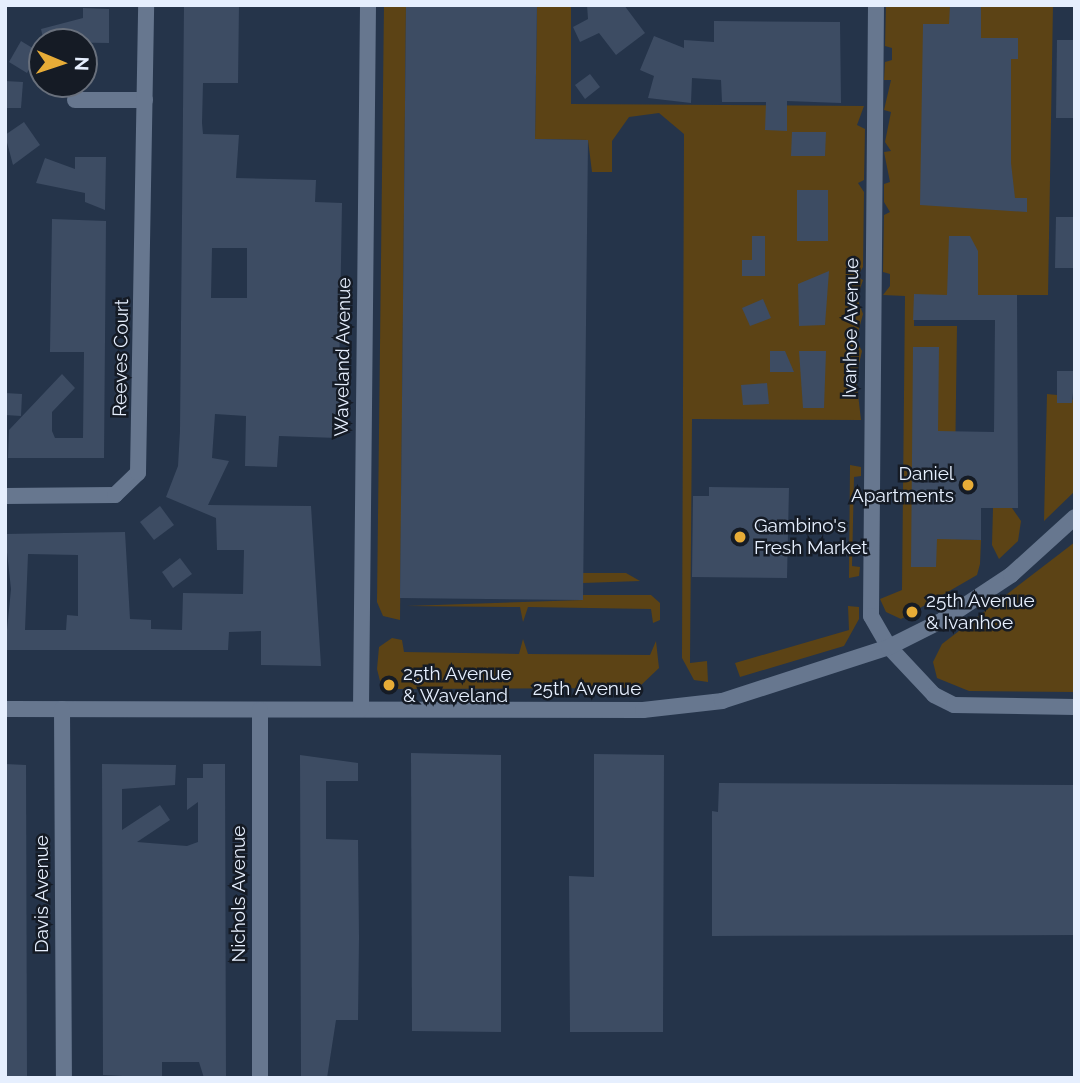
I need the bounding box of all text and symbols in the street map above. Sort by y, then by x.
north arrow [28,28,98,98]
text: N [71,56,93,71]
street label: Ivanhoe Avenue [838,257,864,399]
street label: Waveland Avenue [330,277,356,437]
street label: Reeves Court [109,299,133,417]
place label: Daniel Apartments [851,463,954,507]
marker: Daniel Apartments [960,477,976,493]
place label: Gambino's Fresh Market [754,515,868,559]
marker: Gambino's Fresh Market [732,529,748,545]
place label: 25th Avenue & Ivanhoe [926,590,1035,634]
marker: 25th Avenue & Ivanhoe [904,604,920,620]
place label: 25th Avenue & Waveland [403,663,512,707]
marker: 25th Avenue & Waveland [381,677,397,693]
street label: 25th Avenue [532,678,642,700]
street label: Nichols Avenue [228,825,250,963]
street label: Davis Avenue [31,835,53,953]

